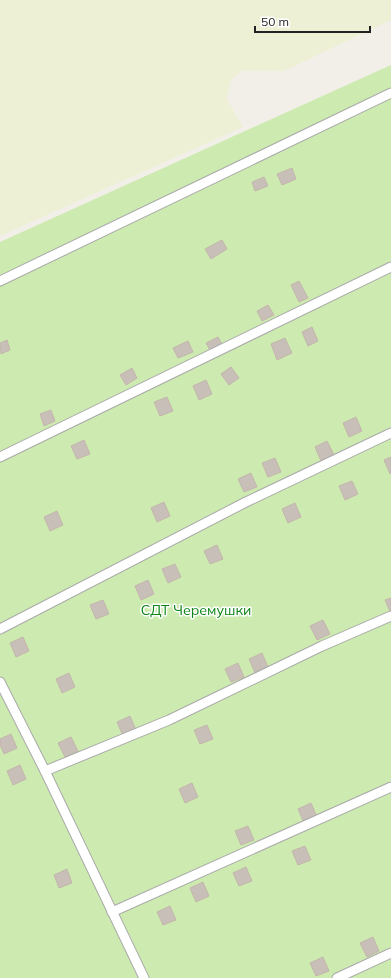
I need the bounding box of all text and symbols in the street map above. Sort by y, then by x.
scale bar [255,8,370,34]
text: 50 m [261,14,289,29]
park label: СДТ Черемушки [141,601,251,619]

